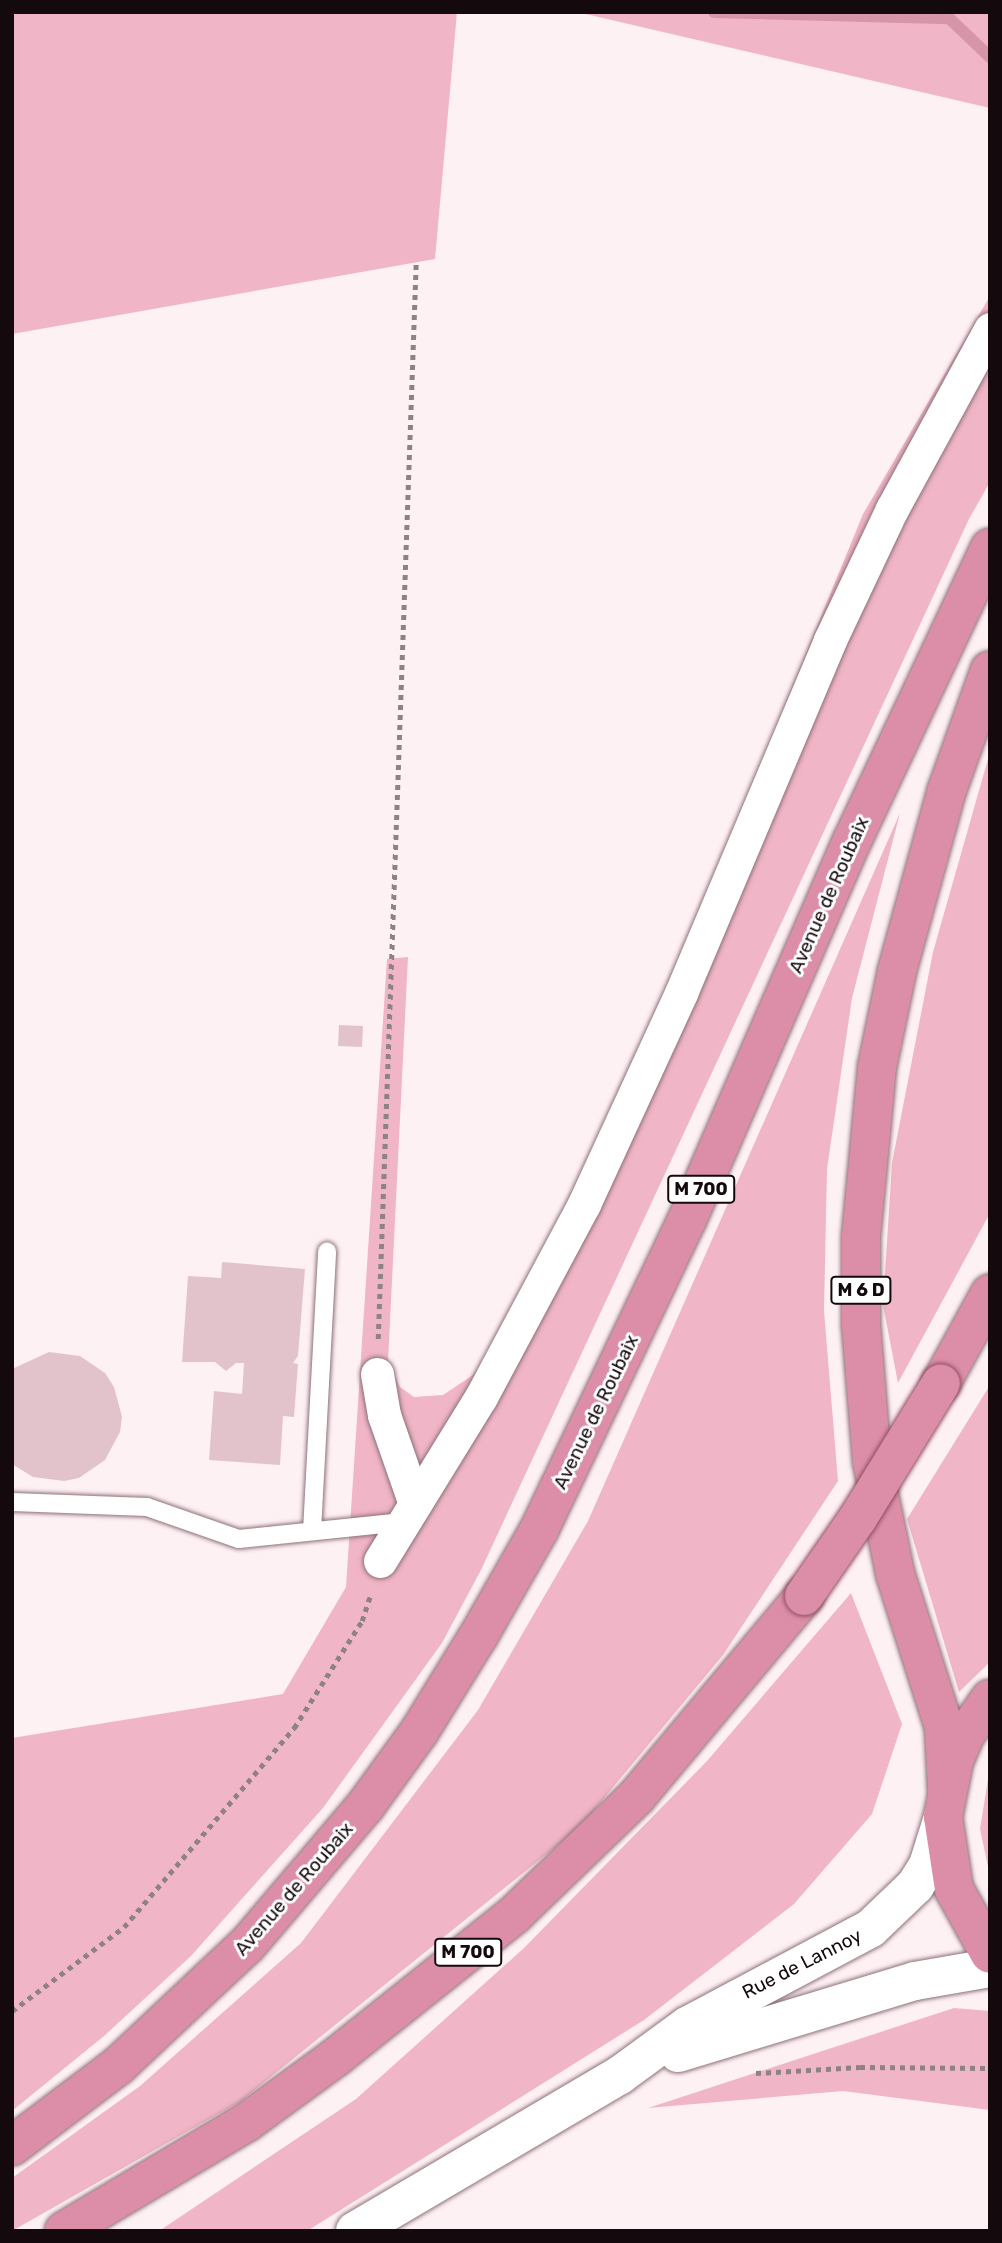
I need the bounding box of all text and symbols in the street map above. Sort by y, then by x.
street label: Avenue de Roubaix [784,813,874,977]
road number: M 700 [666,1174,736,1204]
road number: M 6 D [830,1275,892,1304]
street label: Avenue de Roubaix [549,1331,643,1493]
street label: Avenue de Roubaix [230,1818,358,1960]
street label: Rue de Lannoy [738,1924,866,2004]
road number: M 700 [433,1938,503,1966]

